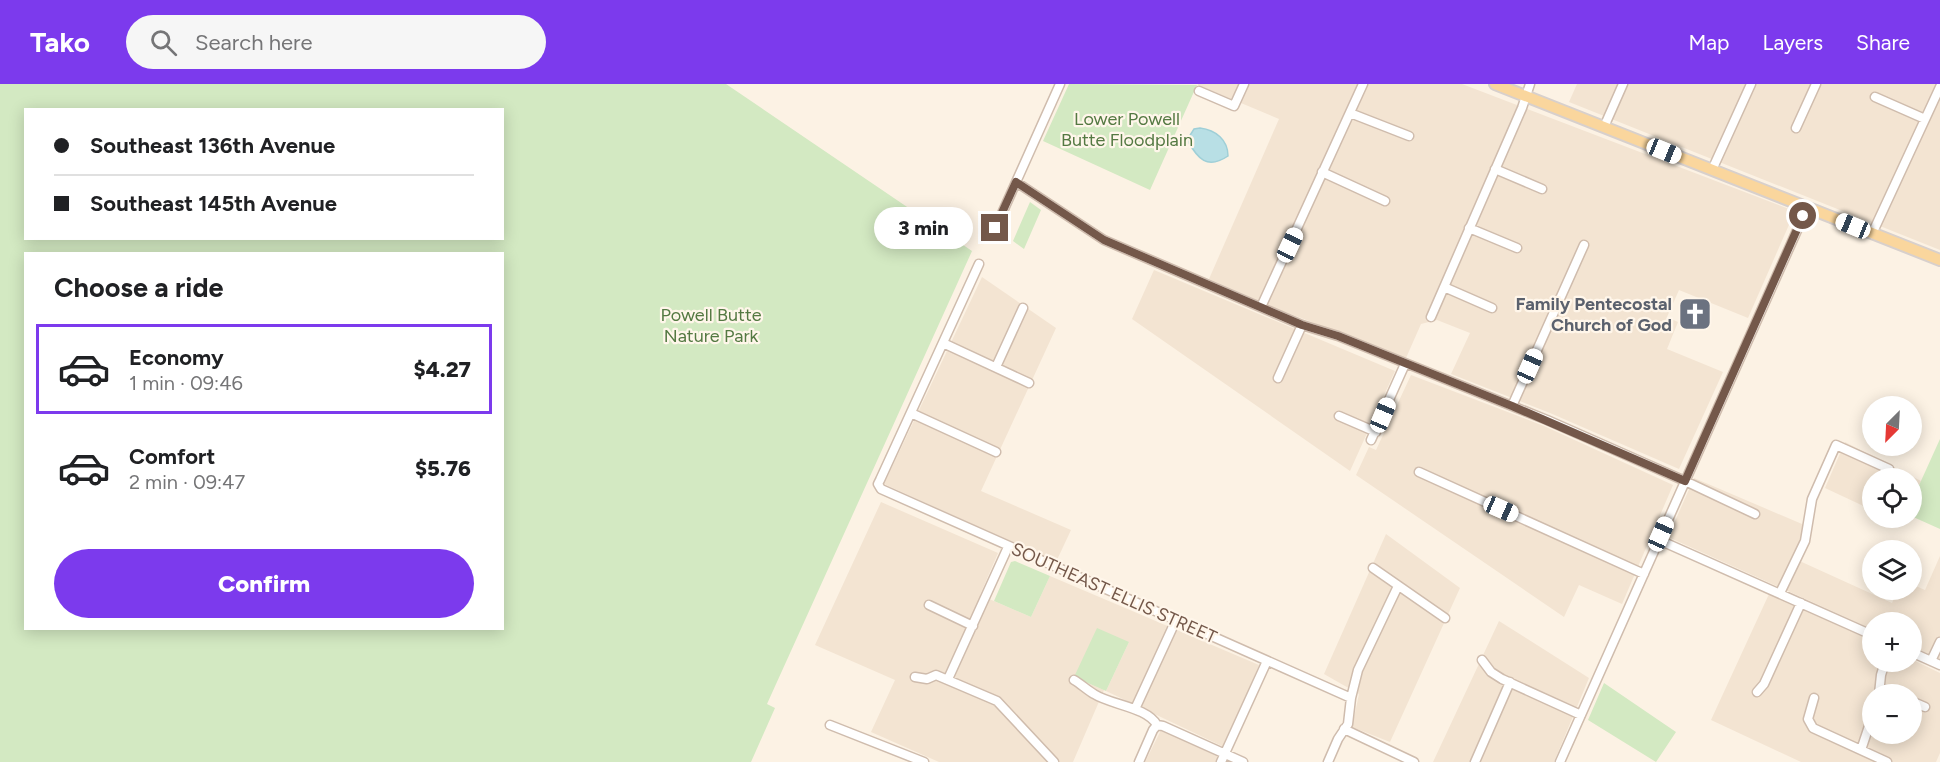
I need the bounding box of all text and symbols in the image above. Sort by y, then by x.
search box [126,15,546,69]
text: Tako [30,25,90,59]
icon: search [147,26,180,59]
text: Search here [195,29,313,56]
text: Map [1689,30,1729,55]
text: Layers [1762,30,1823,55]
text: Share [1856,30,1910,55]
park label: Lower Powell Butte Floodplain [1061,108,1193,151]
text: Southeast 136th Avenue [90,132,335,159]
car [1644,136,1684,166]
text: Southeast 145th Avenue [90,190,337,217]
route start [1789,202,1816,229]
callout: 3 min [875,207,974,249]
car [1833,211,1873,241]
route end [981,214,1008,241]
text: 3 min [898,216,949,240]
car [1274,225,1306,265]
text: Choose a ride [54,271,223,304]
place label: Family Pentecostal Church of God [1515,293,1672,336]
church icon: Family Pentecostal Church of God [1677,296,1713,332]
park label: Powell Butte Nature Park [661,304,762,347]
icon: car [57,342,111,396]
text: Economy [129,344,224,371]
car [1514,346,1546,386]
text: $4.27 [414,356,471,383]
text: 1 min · 09:46 [129,371,243,395]
car [1368,395,1398,435]
north arrow [1862,396,1922,456]
map controls [1862,396,1922,744]
icon: car [57,441,111,495]
text: Comfort [129,443,215,470]
text: $5.76 [415,455,471,482]
button: locate [1862,468,1922,528]
text: 2 min · 09:47 [129,470,245,494]
car [1481,493,1521,525]
car [1645,514,1677,554]
street label: SOUTHEAST ELLIS STREET [1008,538,1220,648]
button: layers [1862,540,1922,600]
button: Confirm [54,549,474,618]
button: + [1862,612,1922,672]
button: − [1862,684,1922,744]

